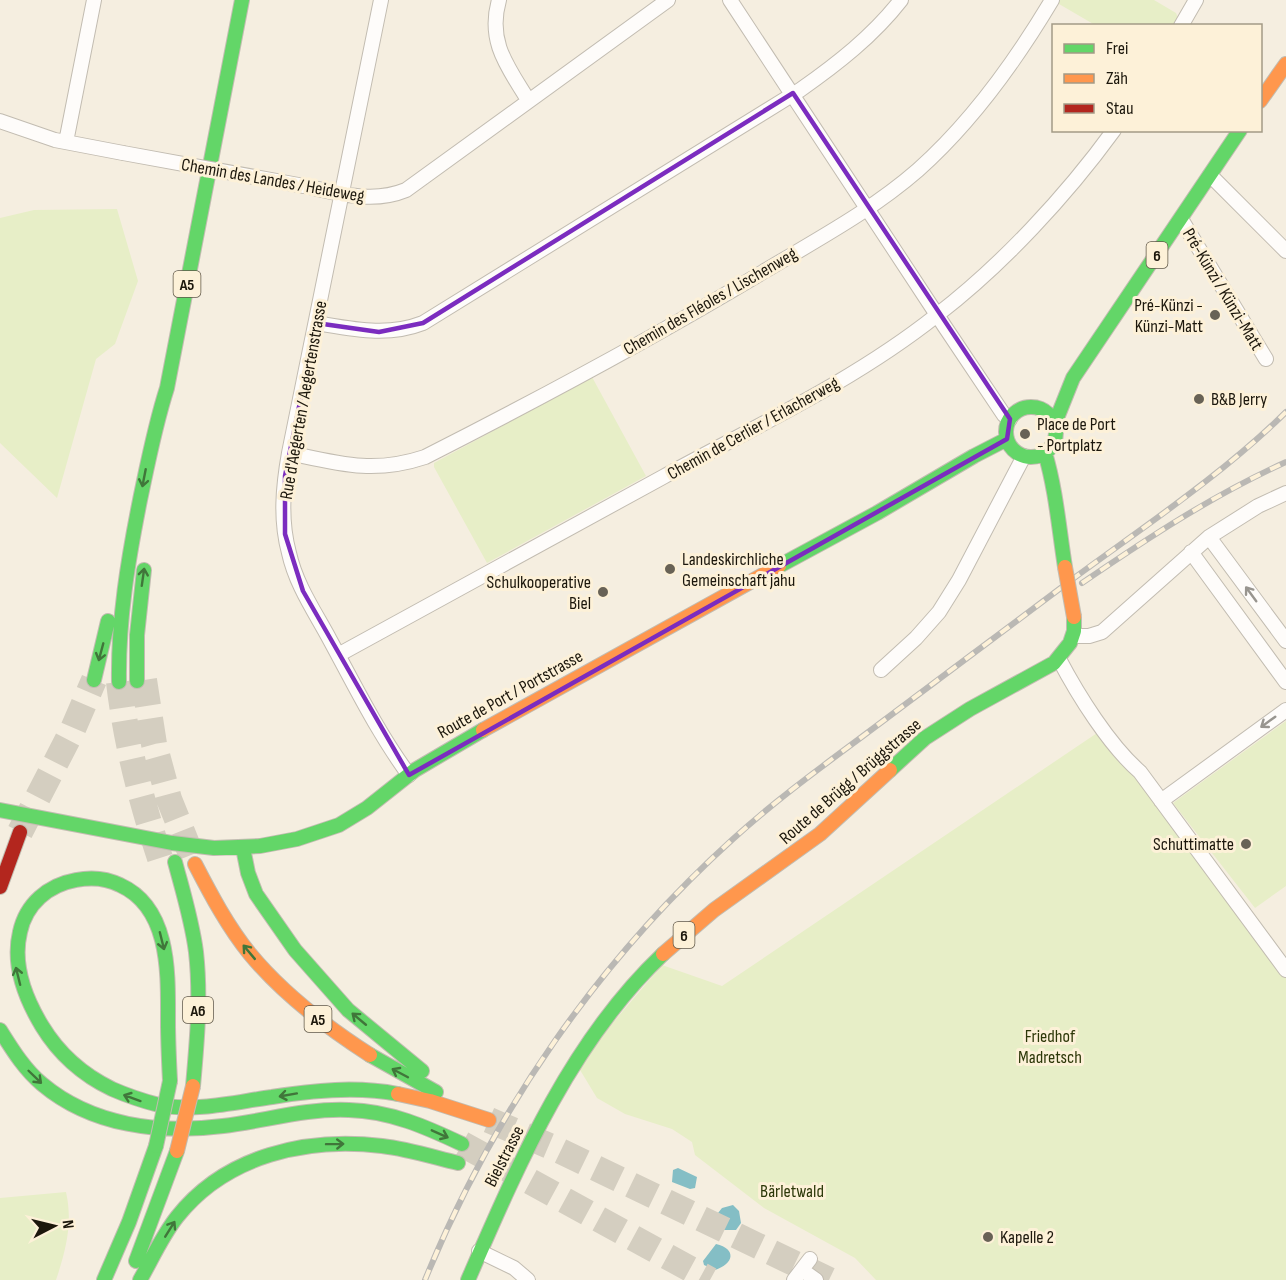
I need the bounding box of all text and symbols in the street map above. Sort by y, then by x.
legend [1052,24,1262,132]
text: Frei [1106,38,1128,59]
text: Zäh [1106,68,1128,89]
text: Stau [1106,98,1134,119]
street label: Chemin des Landes / Heideweg [180,154,366,207]
street label: Pré-Künzi / Künzi-Matt [1178,225,1267,354]
road number: 6 [1146,242,1168,268]
street label: Chemin des Fléoles / Lischenweg [620,243,801,360]
road number: A5 [174,271,201,297]
place label: Pré-Künzi - Künzi-Matt [1134,295,1204,337]
street label: Rue d'Aegerten / Aegertenstrasse [276,299,331,501]
marker: Pré-Künzi - Künzi-Matt [1208,308,1222,322]
street label: Chemin de Cerlier / Erlacherweg [664,372,843,484]
place label: B&B Jerry [1211,389,1267,410]
marker: B&B Jerry [1192,392,1206,406]
place label: Place de Port - Portplatz [1037,414,1116,456]
marker: Place de Port - Portplatz [1018,427,1032,441]
one-way arrow [138,468,149,488]
place label: Landeskirchliche Gemeinschaft jahu [682,549,795,591]
marker: Landeskirchliche Gemeinschaft jahu [663,562,677,576]
one-way arrow [137,568,148,588]
place label: Schulkooperative Biel [487,572,591,614]
marker: Schulkooperative Biel [596,585,610,599]
one-way arrow [1245,587,1258,603]
one-way arrow [95,642,107,661]
street label: Route de Port / Portstrasse [434,646,586,743]
street label: Route de Brügg / Brüggstrasse [775,714,926,849]
one-way arrow [1261,716,1277,729]
place label: Schuttimatte [1153,834,1234,855]
marker: Schuttimatte [1239,837,1253,851]
road number: 6 [674,922,694,948]
one-way arrow [156,931,168,950]
one-way arrow [243,944,256,960]
one-way arrow [12,967,23,986]
road number: A6 [183,997,213,1023]
road number: A5 [304,1006,332,1032]
one-way arrow [351,1013,367,1026]
park label: Friedhof Madretsch [1018,1026,1082,1068]
one-way arrow [392,1067,410,1078]
one-way arrow [28,1069,43,1084]
one-way arrow [279,1090,299,1101]
one-way arrow [123,1091,142,1102]
street label: Bielstrasse [480,1122,529,1190]
one-way arrow [430,1129,448,1140]
one-way arrow [325,1138,345,1150]
park label: Bärletwald [760,1181,824,1202]
north arrow [24,1196,84,1256]
text: N [57,1219,77,1230]
one-way arrow [164,1221,176,1238]
place label: Kapelle 2 [1000,1227,1054,1248]
marker: Kapelle 2 [981,1230,995,1244]

